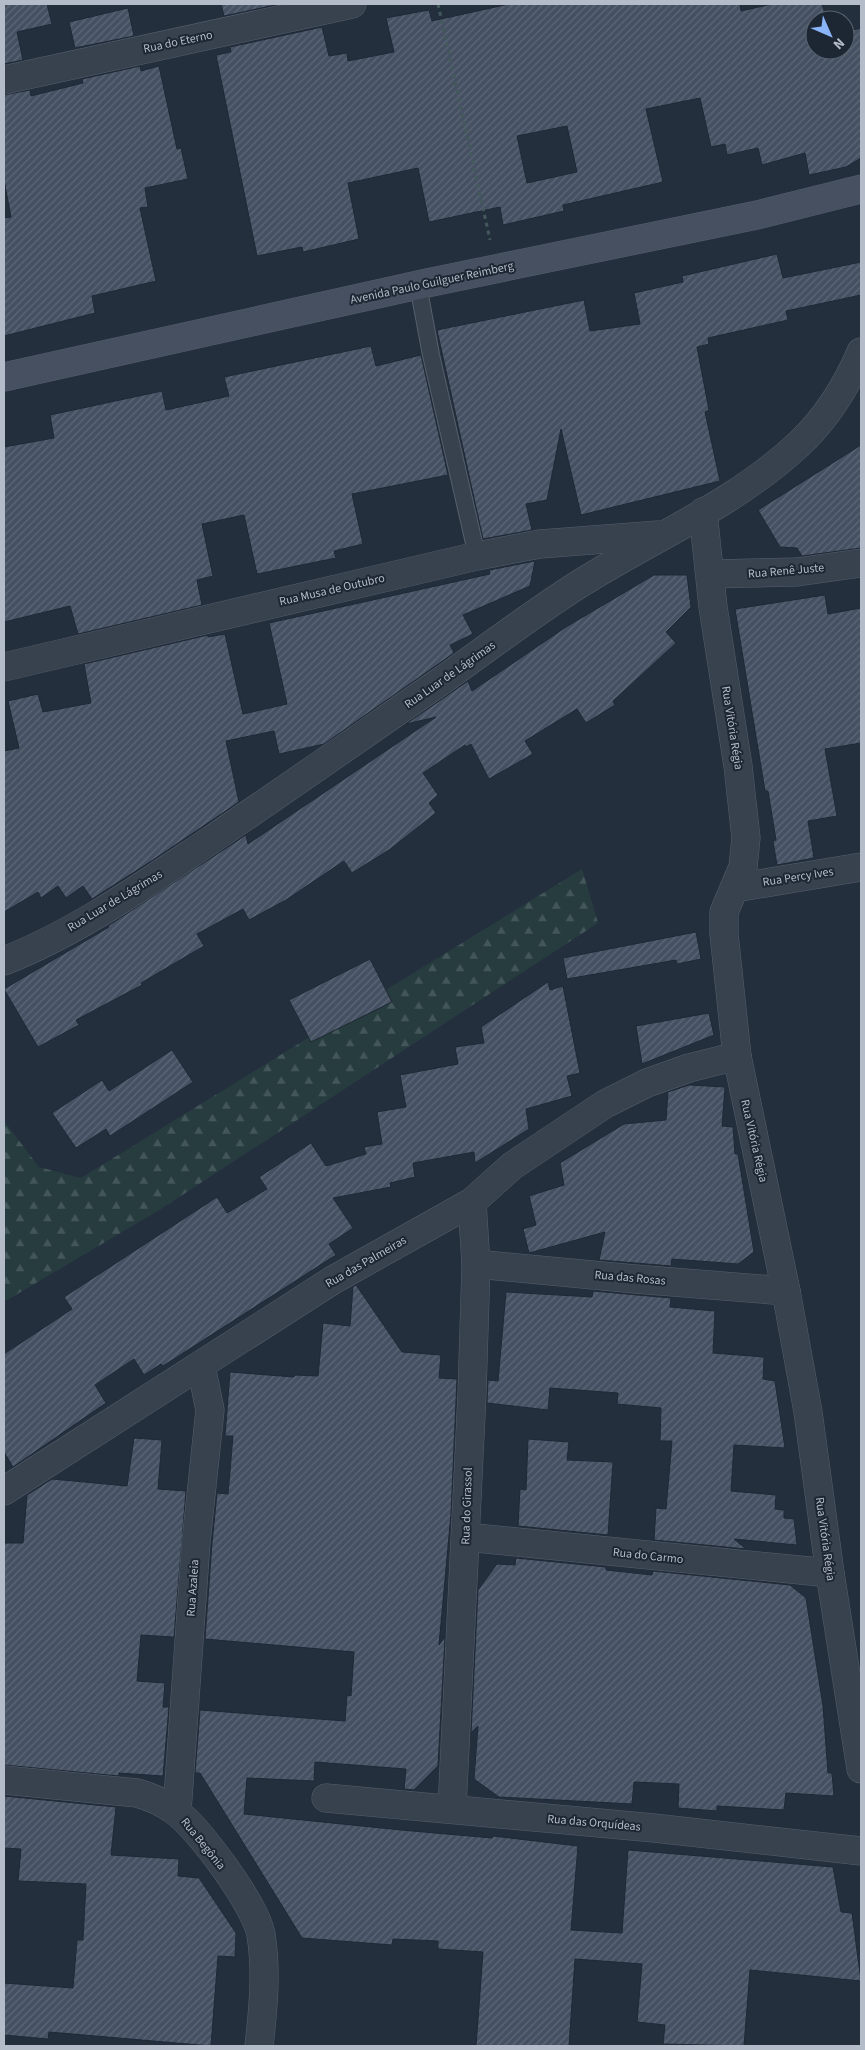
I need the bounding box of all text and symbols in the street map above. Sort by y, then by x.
north arrow [805,10,855,60]
street label: Rua do Eterno [142,26,214,58]
text: N [828,33,849,54]
street label: Avenida Paulo Guilguer Reimberg [349,257,515,309]
street label: Rua Renê Juste [747,559,825,583]
street label: Rua Musa de Outubro [278,570,386,610]
street label: Rua Luar de Lágrimas [401,637,499,713]
street label: Rua Vitória Régia [717,685,747,771]
street label: Rua Percy Ives [761,863,835,891]
street label: Rua Luar de Lágrimas [64,866,166,936]
street label: Rua Vitória Régia [736,1098,772,1184]
street label: Rua das Palmeiras [322,1232,410,1292]
street label: Rua das Rosas [594,1266,666,1290]
street label: Rua do Girassol [457,1467,477,1545]
street label: Rua Vitória Régia [811,1496,839,1582]
street label: Rua do Carmo [612,1544,684,1568]
street label: Rua Azaleia [183,1559,203,1617]
street label: Rua das Orquídeas [547,1810,641,1836]
street label: Rua Begônia [177,1814,229,1874]

